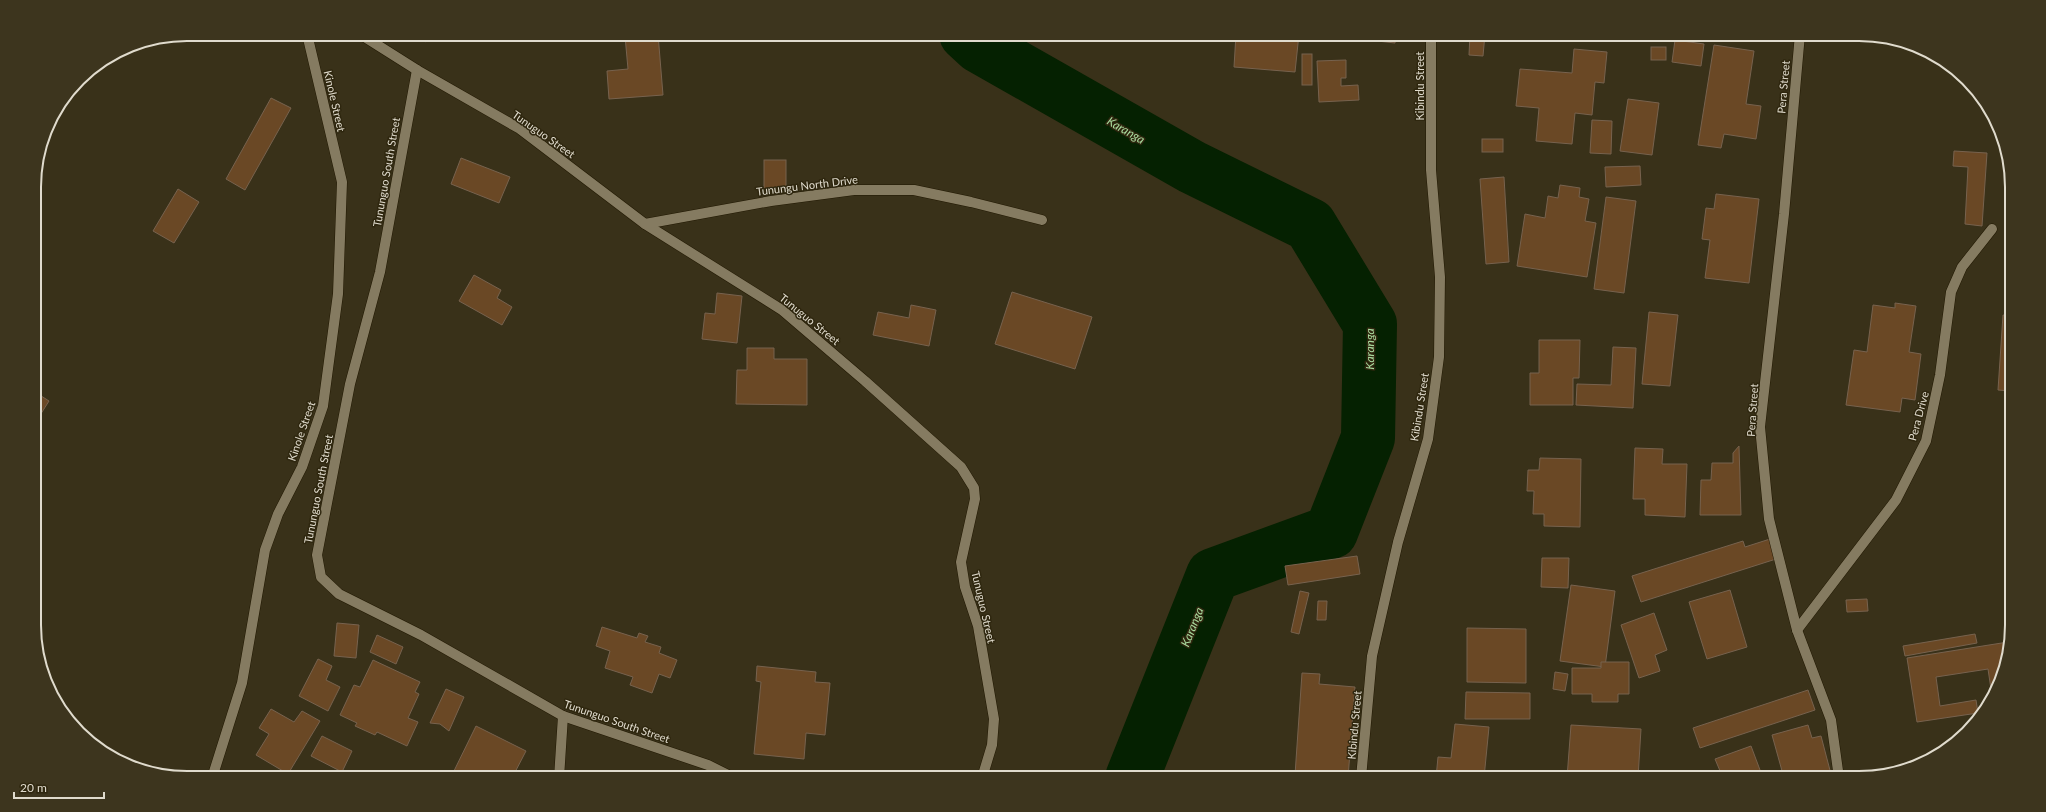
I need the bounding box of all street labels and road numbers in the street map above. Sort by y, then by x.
street label: Kibindu Street [1413,51,1426,120]
street label: Pera Street [1774,60,1792,114]
street label: Kinole Street [322,69,348,133]
street label: Tunuguo Street [510,108,578,160]
street label: Tununguo South Street [370,116,402,228]
street label: Tunungu North Drive [756,172,859,198]
street label: Tunuguo Street [777,291,843,347]
street label: Kibindu Street [1407,372,1431,442]
street label: Pera Street [1744,383,1760,437]
street label: Pera Drive [1905,390,1931,442]
street label: Kinole Street [285,399,317,463]
street label: Tununguo South Street [301,433,335,545]
street label: Tunuguo Street [969,570,999,644]
street label: Kibindu Street [1345,690,1363,760]
street label: Tununguo South Street [562,697,672,745]

